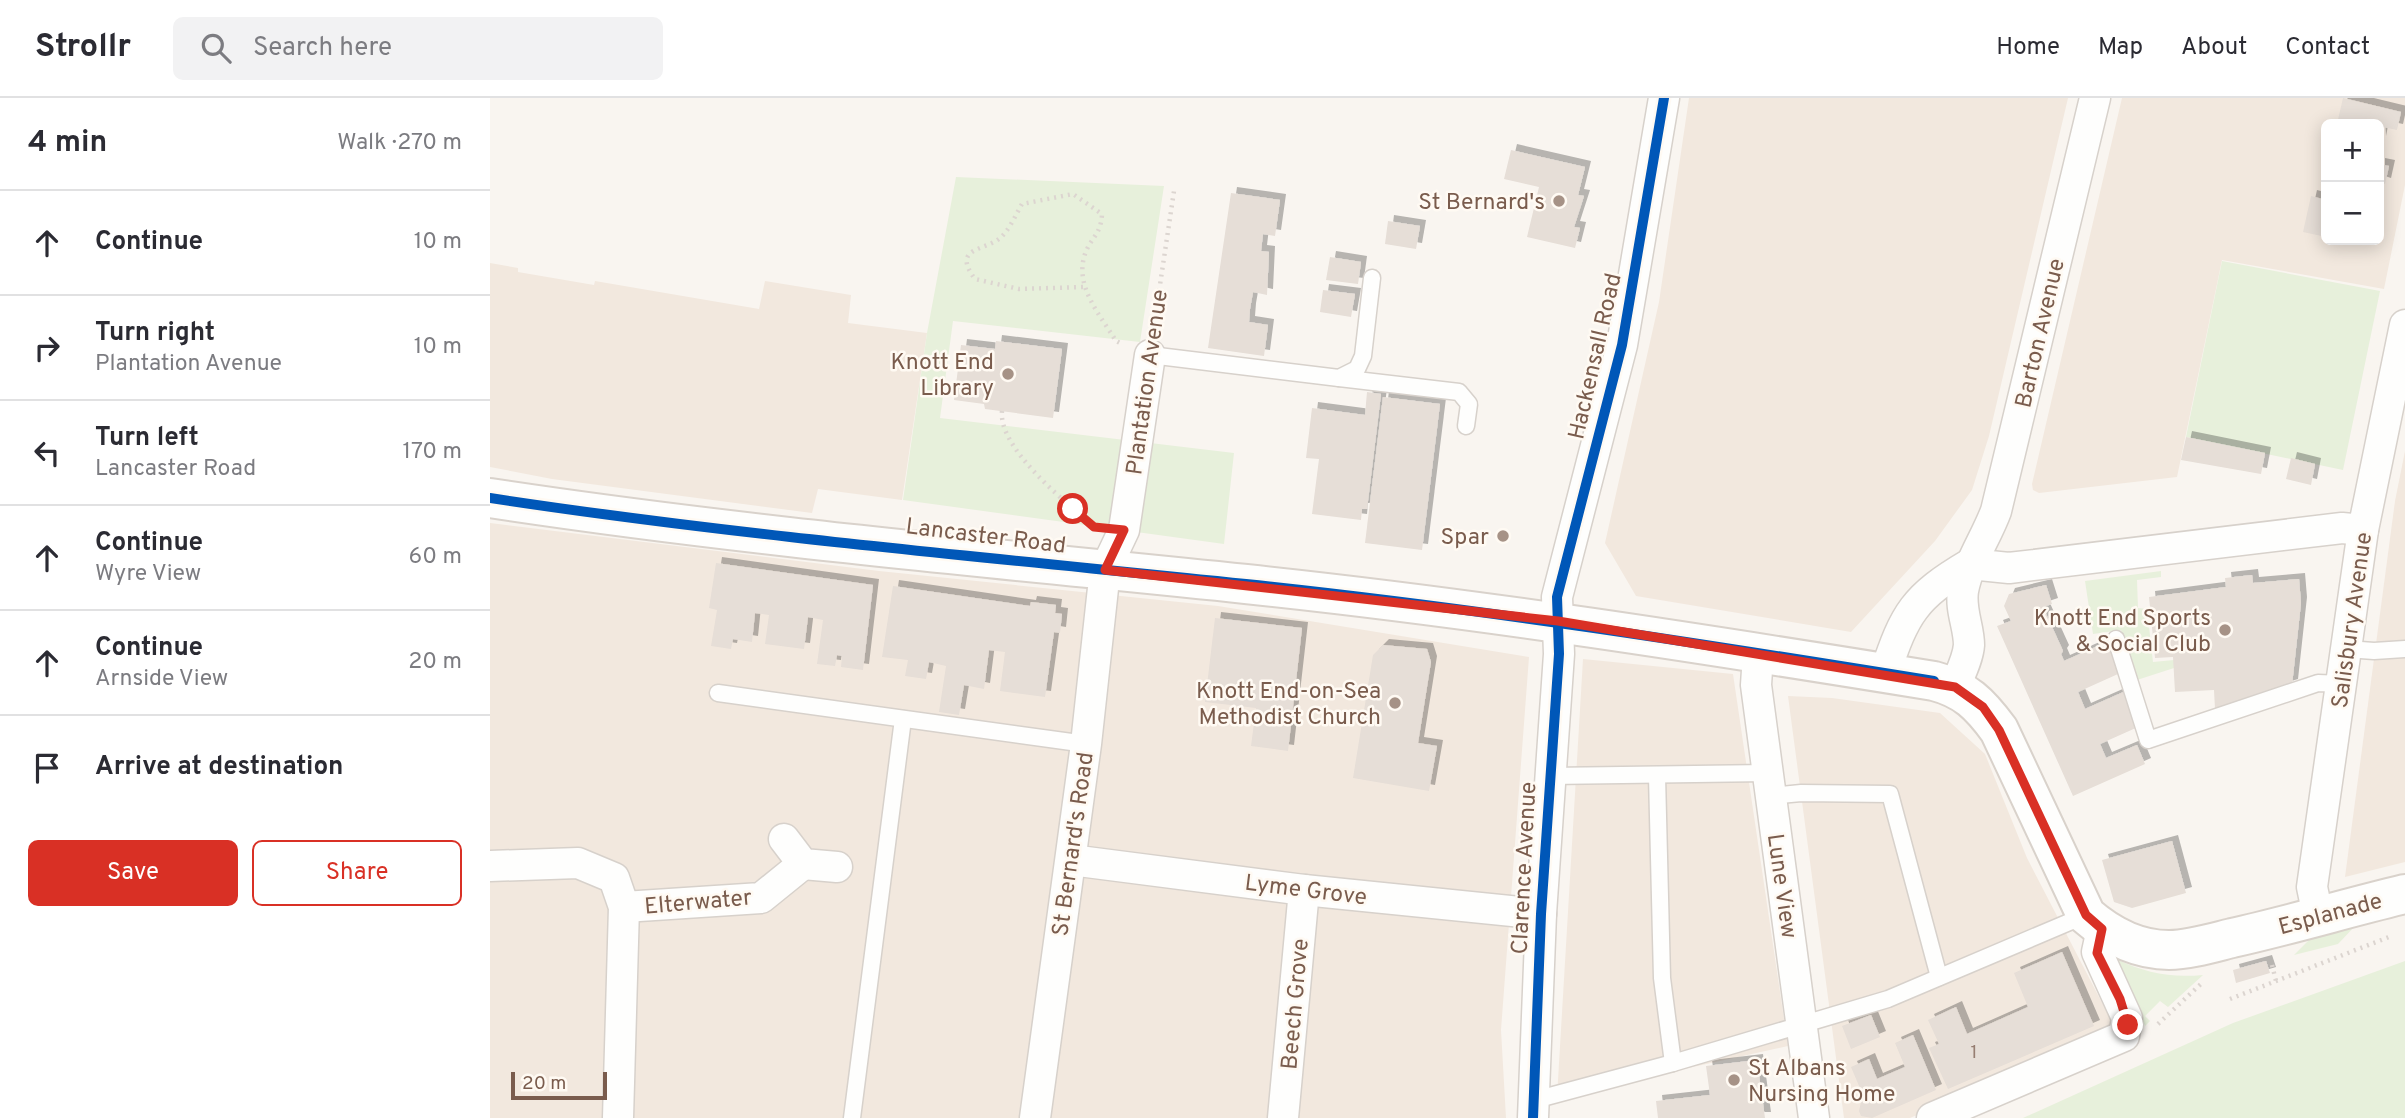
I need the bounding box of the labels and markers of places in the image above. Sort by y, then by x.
place label: St Bernard's [1418,189,1545,218]
marker: St Bernard's [1551,193,1567,209]
place label: Knott End Library [891,349,994,404]
marker: Knott End Library [1000,366,1016,382]
place label: Spar [1441,524,1489,553]
marker: Spar [1495,528,1511,544]
place label: Knott End Sports & Social Club [2034,605,2211,660]
marker: Knott End Sports & Social Club [2217,622,2233,638]
place label: Knott End-on-Sea Methodist Church [1196,678,1381,733]
marker: Knott End-on-Sea Methodist Church [1387,695,1403,711]
place label: St Albans Nursing Home [1748,1055,1895,1110]
marker: St Albans Nursing Home [1726,1072,1742,1088]

